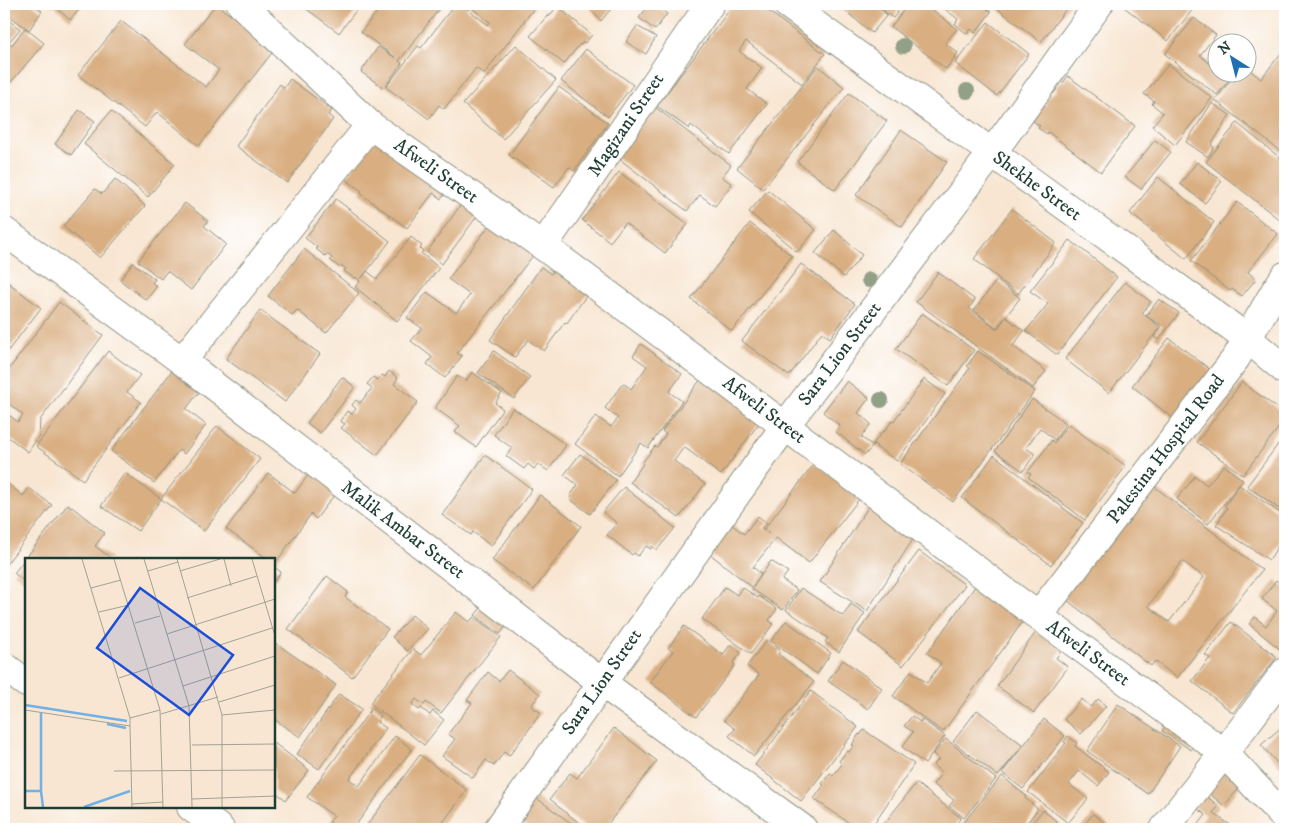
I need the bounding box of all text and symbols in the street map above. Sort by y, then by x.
north arrow [1206,32,1256,82]
text: N [1215,37,1235,59]
street label: Magizani Street [583,69,669,181]
street label: Afweli Street [389,134,483,208]
street label: Shekhe Street [988,146,1086,226]
street label: Sara Lion Street [793,298,887,410]
street label: Palestina Hospital Road [1102,369,1230,528]
street label: Afweli Street [718,371,810,449]
street label: Malik Ambar Street [337,476,469,584]
inset map [25,558,275,808]
street label: Afweli Street [1042,615,1134,691]
street label: Sara Lion Street [557,625,647,739]

